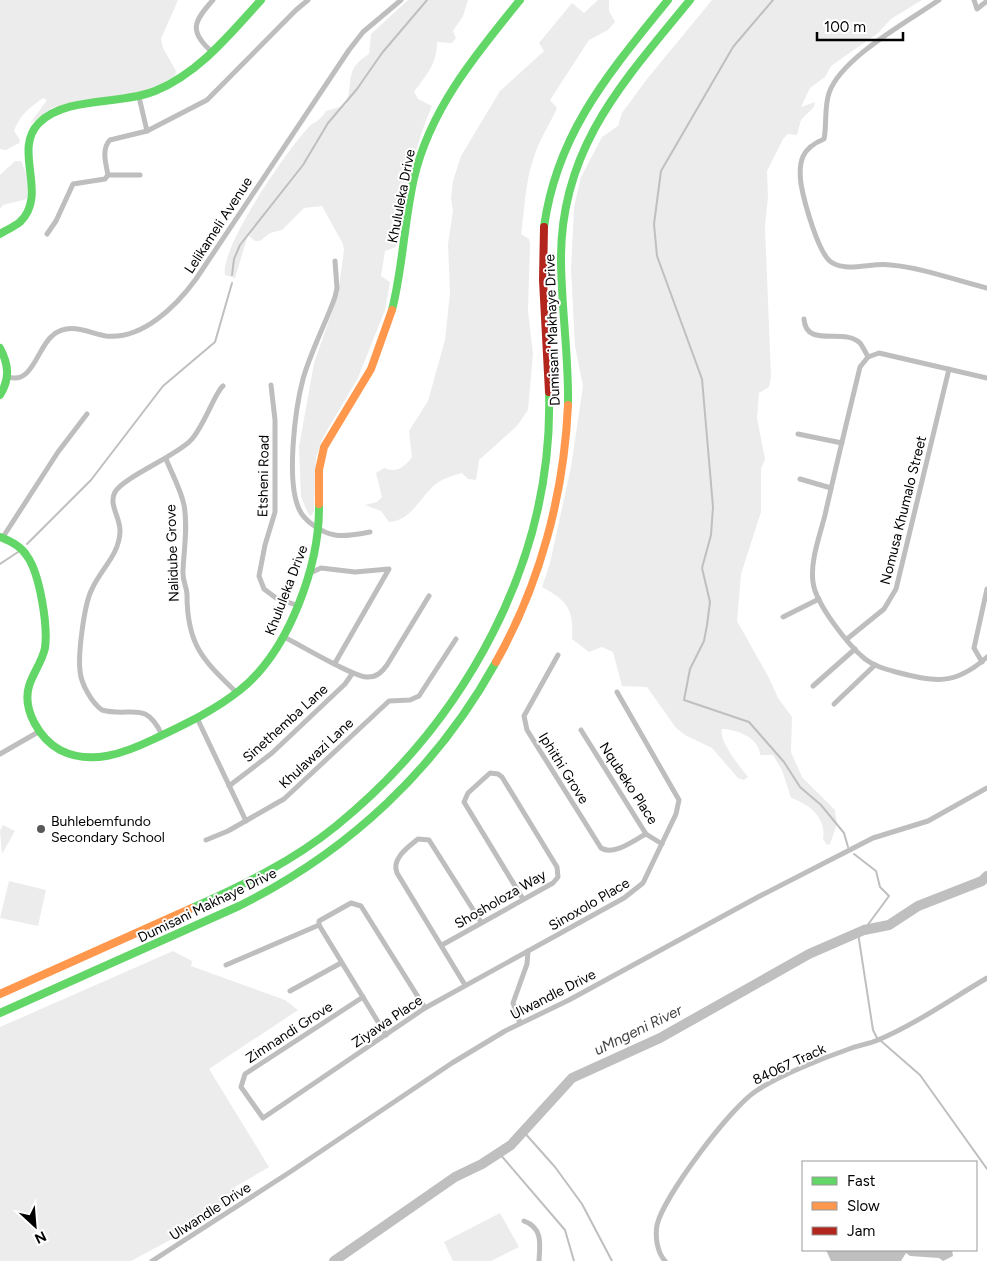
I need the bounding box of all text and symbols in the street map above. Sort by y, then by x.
scale bar [817,10,903,42]
text: 100 m [824,18,866,36]
street label: Khululeka Drive [384,147,419,245]
street label: Lelikameli Avenue [181,173,256,277]
street label: Dumisani Makhaye Drive [541,253,564,406]
street label: Nomusa Khumalo Street [877,434,930,586]
street label: Etsheni Road [254,435,273,517]
street label: Nalidube Grove [162,504,183,602]
street label: Khululeka Drive [261,542,312,638]
street label: Sinethemba Lane [239,680,332,766]
street label: Khulawazi Lane [276,714,357,792]
street label: Iphithi Grove [535,729,592,807]
street label: Nqubeko Place [596,739,662,828]
place label: Buhlebemfundo Secondary School [51,813,165,846]
marker: Buhlebemfundo Secondary School [35,823,47,835]
street label: Dumisani Makhaye Drive [135,864,280,946]
street label: Shosholoza Way [451,866,550,933]
street label: Sinoxolo Place [546,874,633,934]
street label: Ulwandle Drive [508,965,599,1023]
street label: Ziyawa Place [349,991,426,1051]
street label: Zimnandi Grove [243,998,336,1067]
water label: uMngeni River [591,1001,686,1059]
street label: 84067 Track [750,1040,829,1089]
legend [802,1161,977,1251]
text: Fast [847,1172,876,1190]
street label: Ulwandle Drive [166,1179,254,1244]
text: Slow [847,1197,880,1215]
north arrow [10,1201,60,1251]
text: Jam [847,1222,875,1240]
text: N [32,1227,49,1247]

